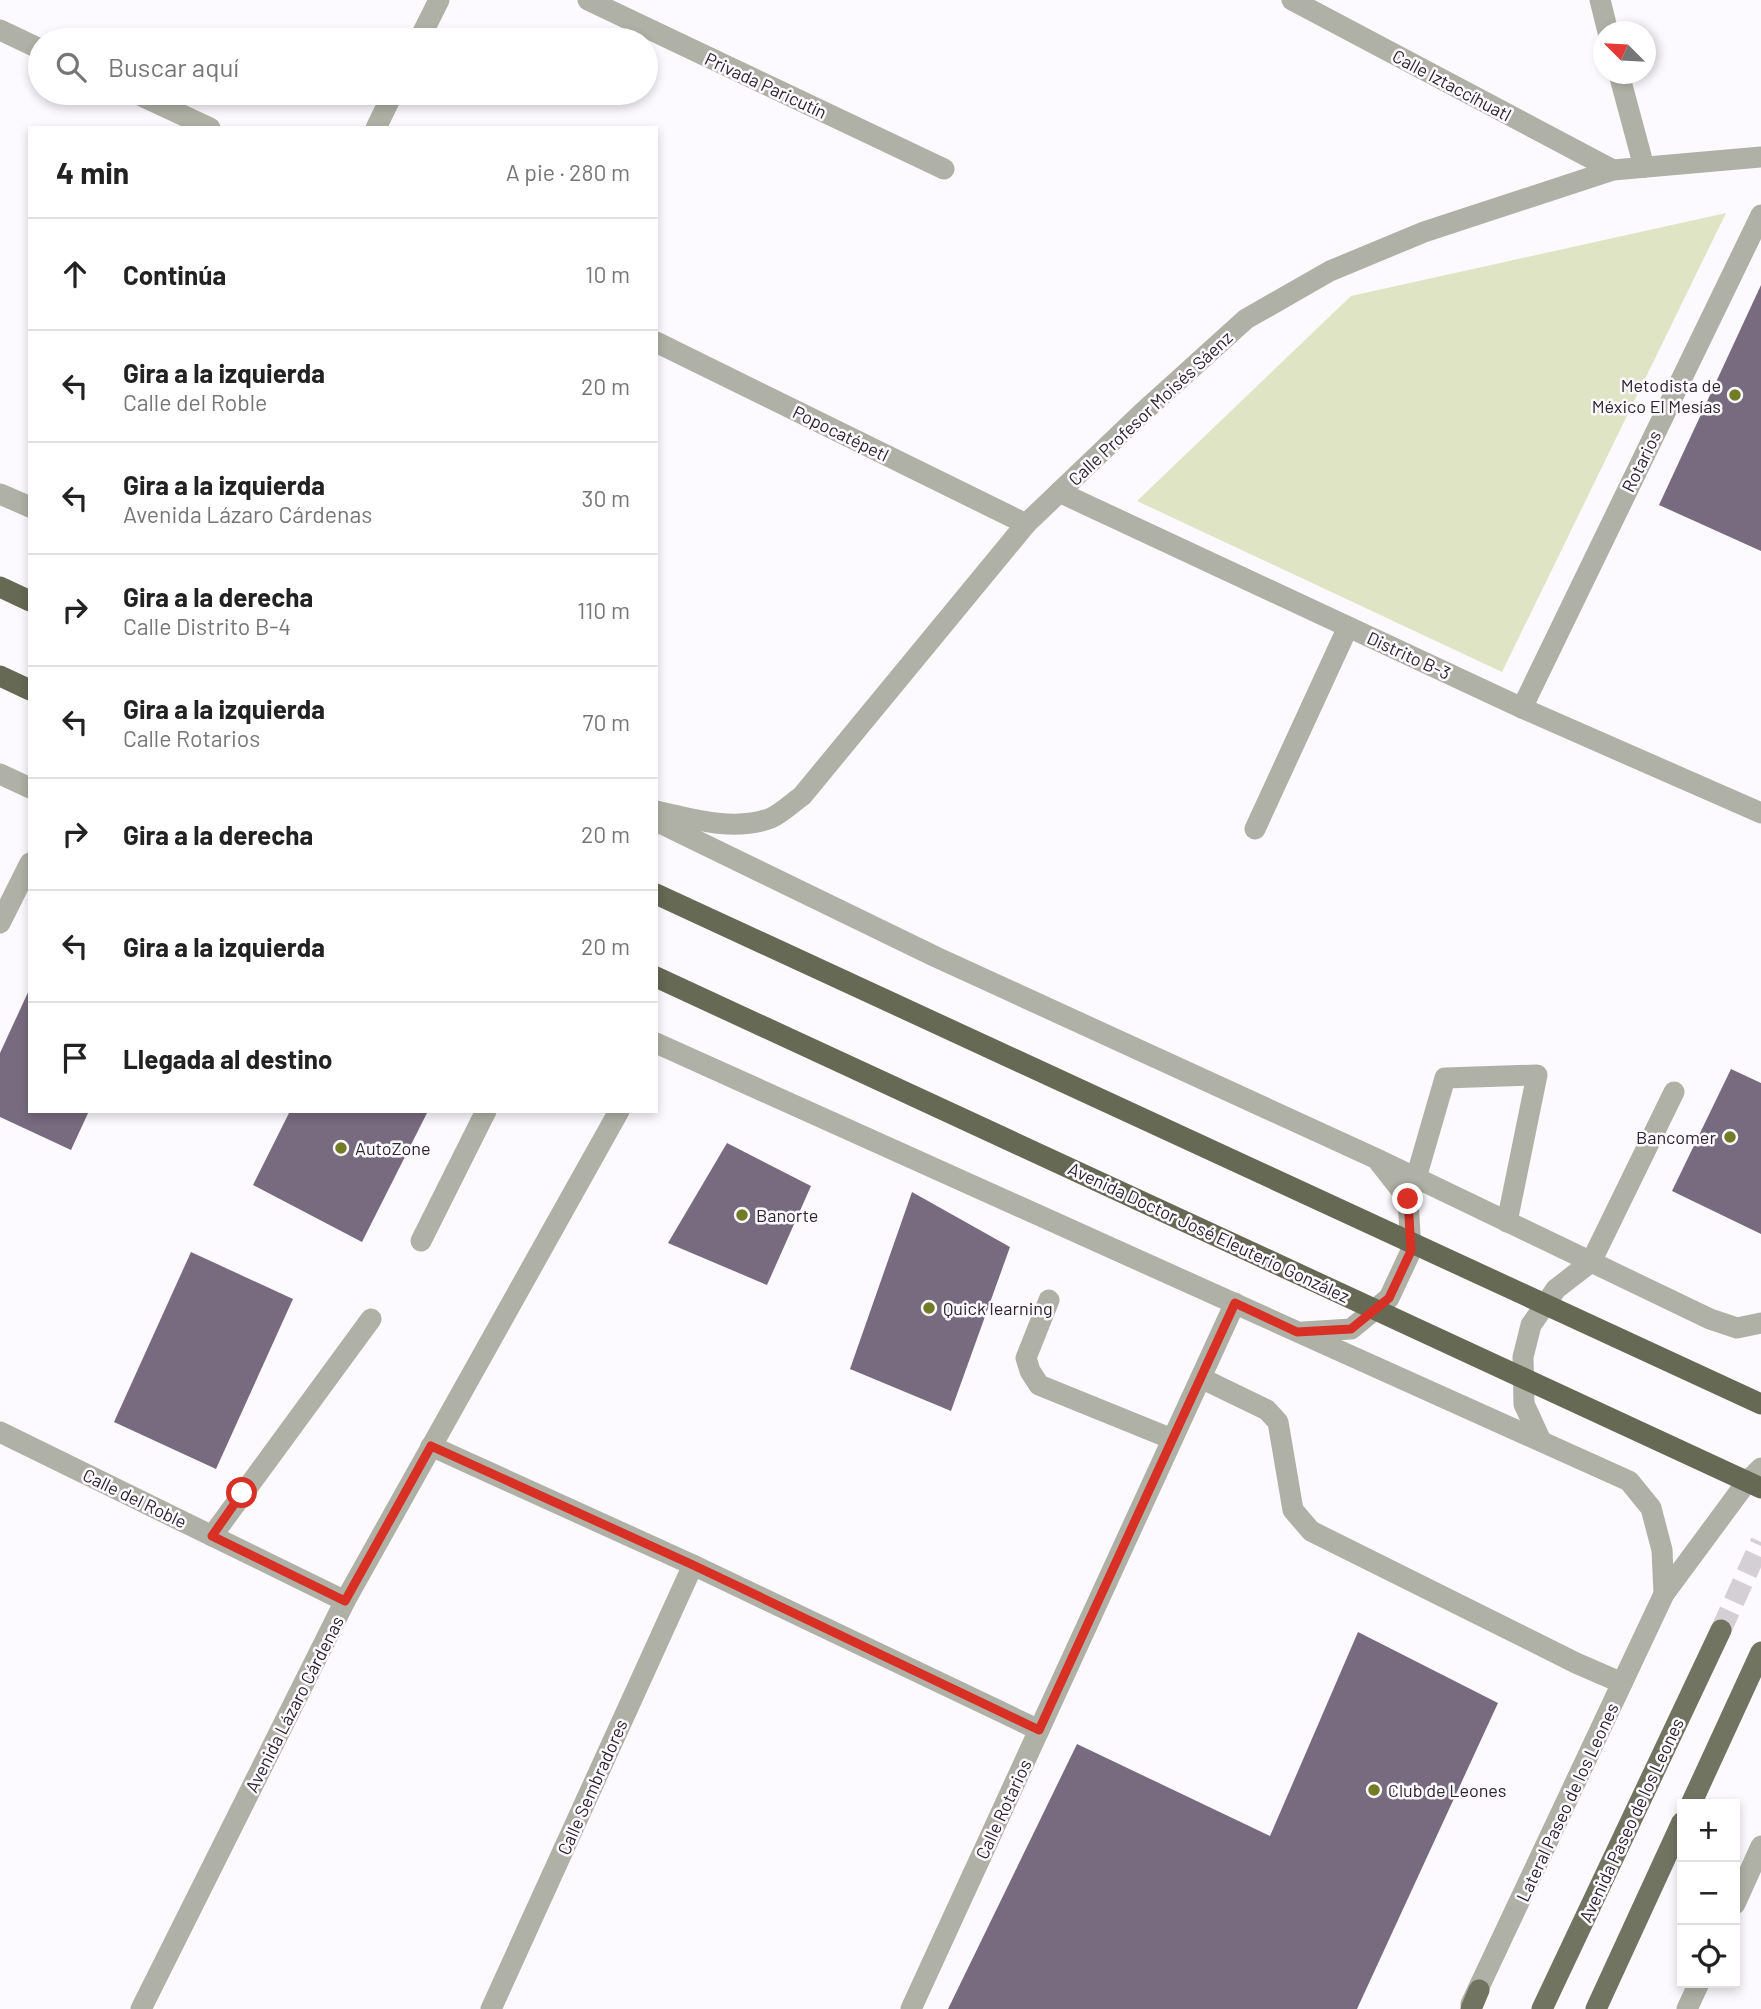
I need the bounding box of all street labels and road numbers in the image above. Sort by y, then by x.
street label: Calle Iztaccíhuatl [1389,44,1515,126]
street label: Privada Paricutín [702,47,830,123]
street label: Calle Profesor Moisés Sáenz [1063,326,1237,490]
street label: Popocatépetl [789,400,893,466]
street label: Rotarios [1617,427,1665,495]
street label: Distrito B-3 [1364,626,1454,684]
street label: Avenida Doctor José Eleuterio González [1065,1157,1353,1307]
street label: Calle del Roble [79,1463,191,1533]
street label: Avenida Lázaro Cárdenas [240,1612,348,1796]
street label: Lateral Paseo de los Leones [1511,1699,1623,1905]
street label: Avenida Paseo de los Leones [1574,1714,1688,1926]
street label: Calle Sembradores [552,1716,632,1858]
street label: Calle Rotarios [970,1756,1036,1862]

